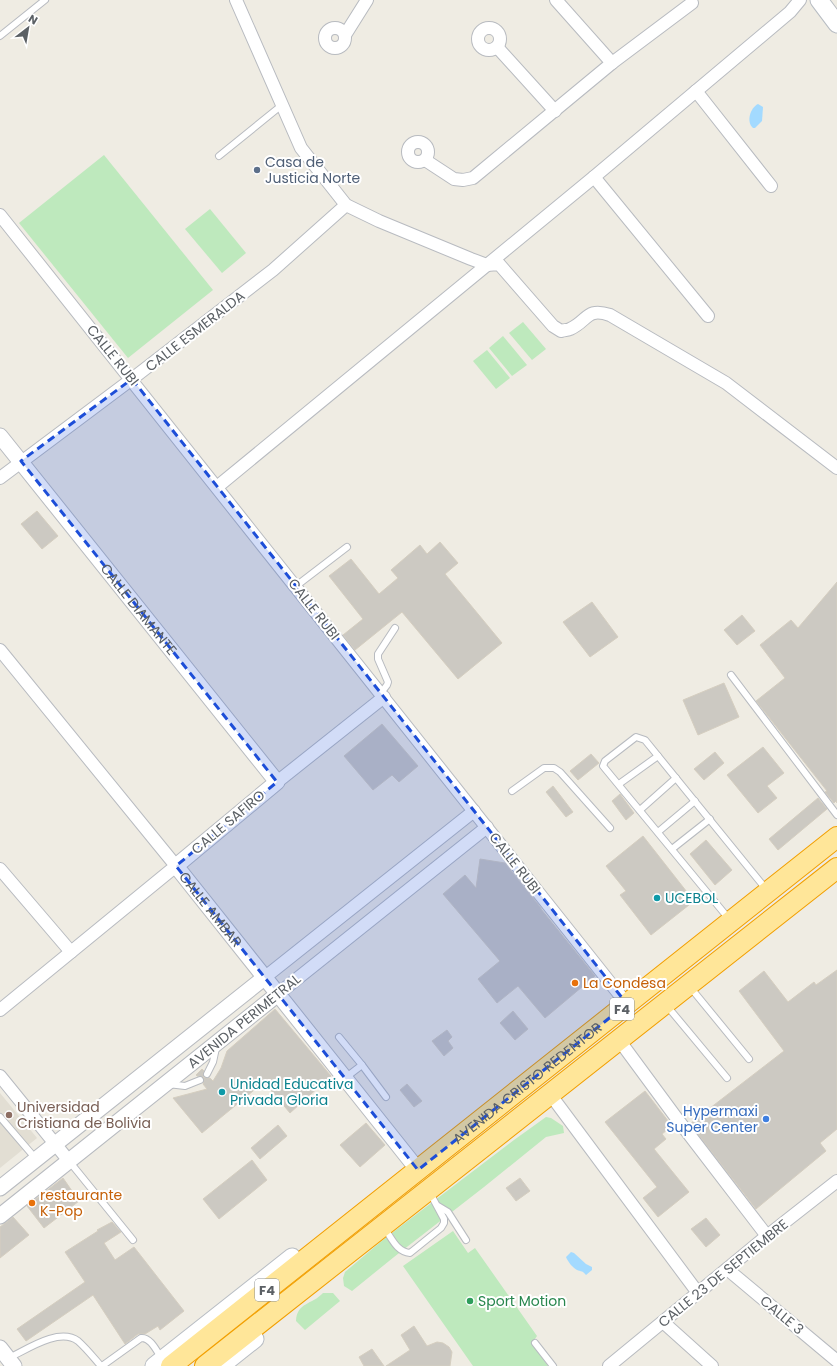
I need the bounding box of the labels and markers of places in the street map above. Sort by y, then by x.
place label: Casa de Justicia Norte [265,152,360,188]
marker: Casa de Justicia Norte [252,165,262,175]
place label: UCEBOL [665,888,718,908]
marker: UCEBOL [652,893,662,903]
place label: La Condesa [583,973,666,993]
marker: La Condesa [570,978,580,988]
place label: Unidad Educativa Privada Gloria [230,1074,353,1110]
marker: Unidad Educativa Privada Gloria [217,1087,227,1097]
place label: Universidad Cristiana de Bolivia [17,1097,151,1133]
place label: Hypermaxi Super Center [666,1101,758,1137]
marker: Universidad Cristiana de Bolivia [4,1110,14,1120]
marker: Hypermaxi Super Center [761,1114,771,1124]
place label: restaurante K-Pop [40,1185,122,1221]
marker: restaurante K-Pop [27,1198,37,1208]
place label: Sport Motion [478,1291,566,1311]
marker: Sport Motion [465,1296,475,1306]

